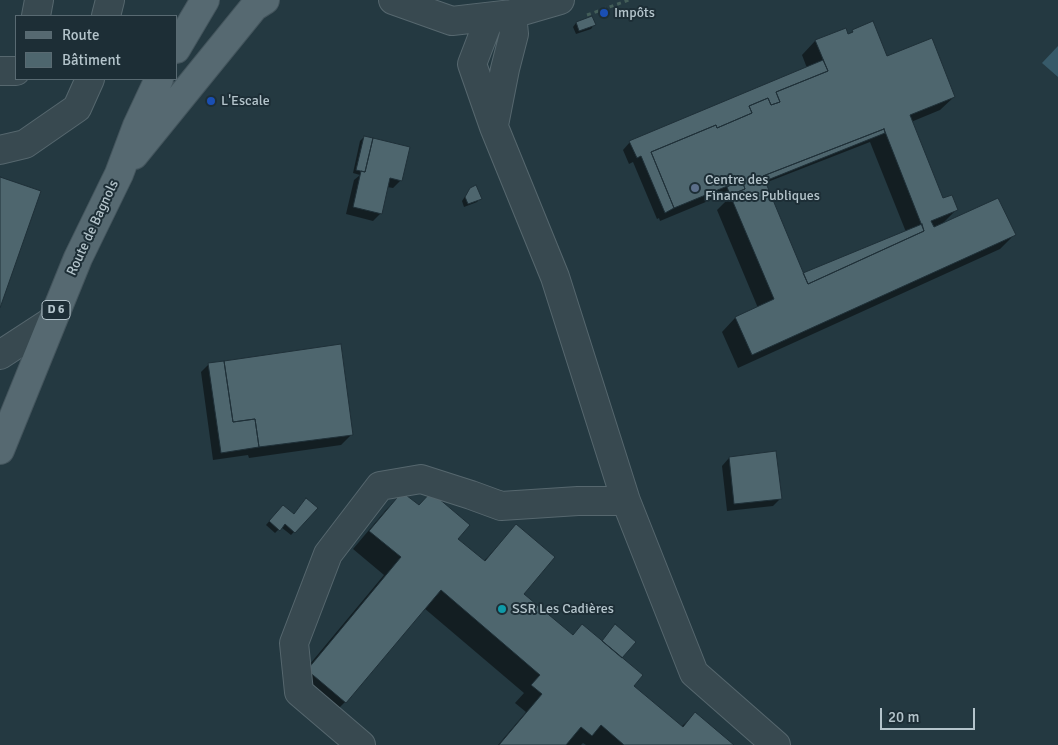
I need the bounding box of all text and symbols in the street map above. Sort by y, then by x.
place label: Impôts [614,5,655,21]
marker: Impôts [598,7,610,19]
legend [15,15,178,80]
text: Route [62,26,99,44]
text: Bâtiment [62,51,121,69]
place label: L'Escale [221,93,270,109]
marker: L'Escale [205,95,217,107]
place label: Centre des Finances Publiques [705,172,820,204]
street label: Route de Bagnols [63,178,123,278]
marker: Centre des Finances Publiques [689,182,701,194]
road number: D 6 [42,300,70,320]
place label: SSR Les Cadières [512,601,614,617]
marker: SSR Les Cadières [496,603,508,615]
scale bar [883,698,978,730]
text: 20 m [888,708,919,726]

